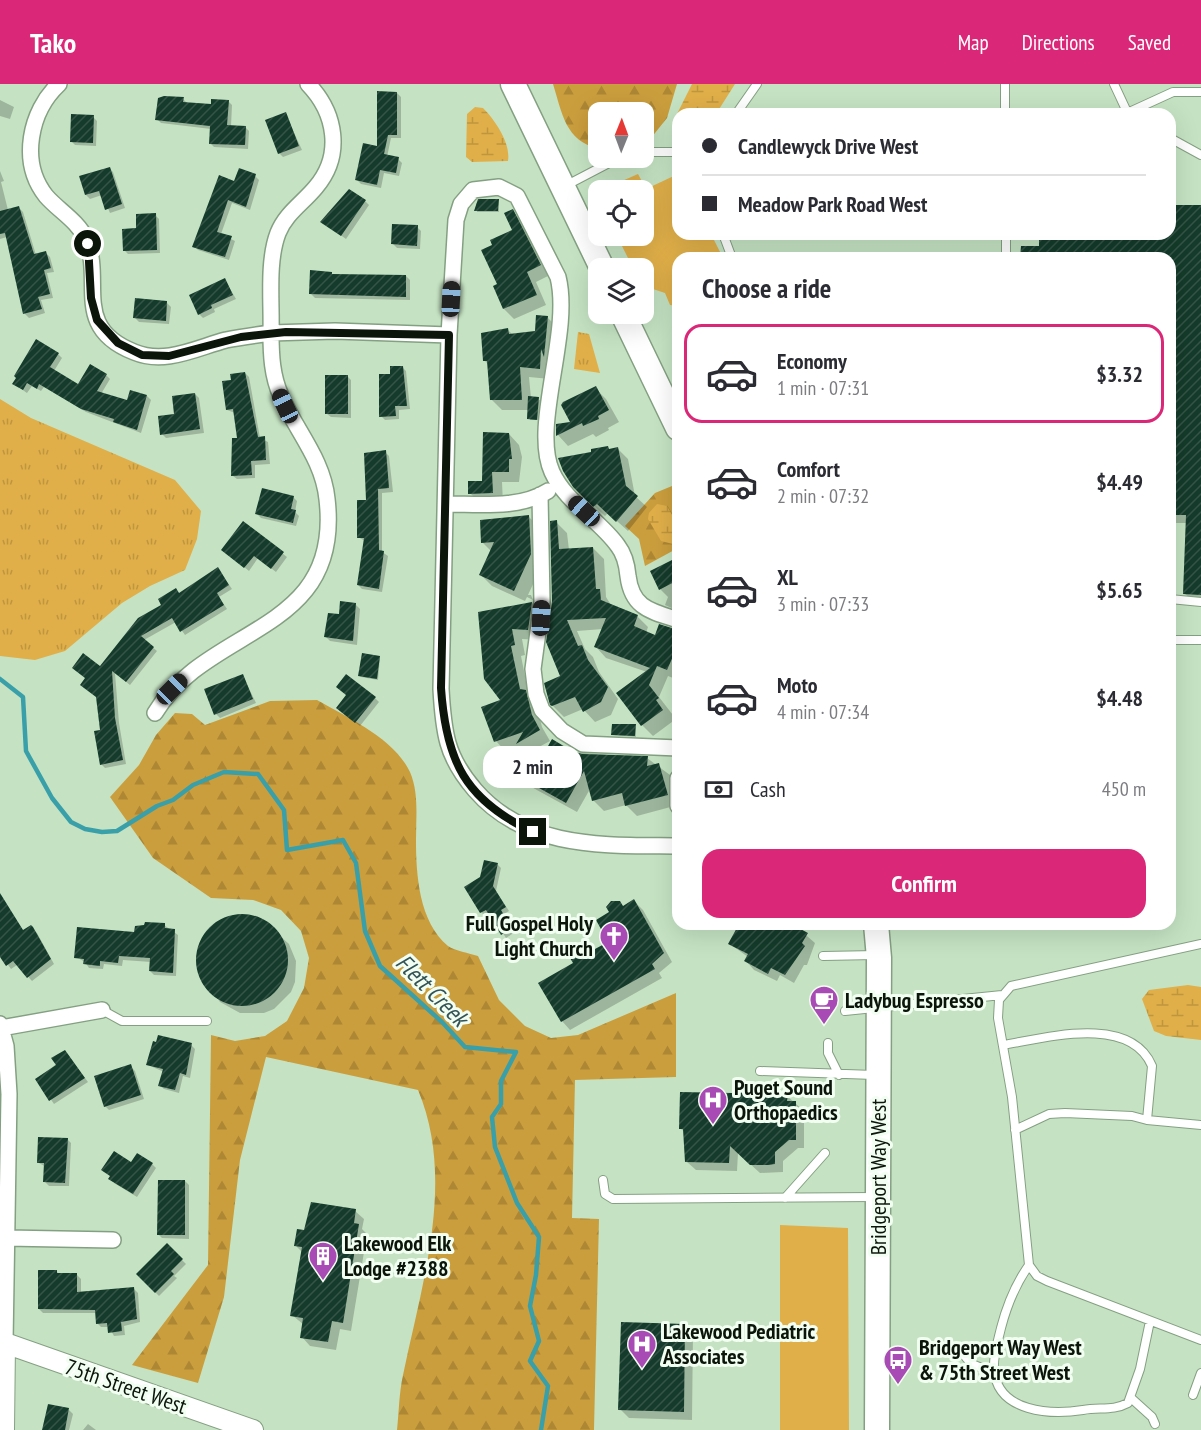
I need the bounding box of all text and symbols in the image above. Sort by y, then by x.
text: Tako [30,24,76,61]
text: Map [958,29,989,56]
text: Directions [1022,29,1095,56]
text: Saved [1128,29,1171,56]
north arrow [588,102,654,168]
map controls [588,102,654,324]
text: Candlewyck Drive West [738,132,918,160]
button: locate [588,180,654,246]
text: Meadow Park Road West [738,190,927,218]
route start [74,230,101,257]
button: layers [588,258,654,324]
text: Choose a ride [702,271,831,305]
car [441,281,461,317]
icon: car [705,347,759,401]
text: Economy [777,347,847,375]
text: $3.32 [1096,360,1143,388]
text: 1 min · 07:31 [777,375,869,401]
car [269,386,301,426]
icon: car [705,455,759,509]
text: Comfort [777,455,840,483]
text: $4.49 [1096,468,1143,496]
text: 2 min · 07:32 [777,483,869,509]
car [565,492,603,530]
icon: car [705,563,759,617]
text: XL [777,563,798,591]
text: $5.65 [1096,576,1143,604]
text: 3 min · 07:33 [777,591,869,617]
car [531,600,551,636]
car [153,670,191,708]
icon: car [705,671,759,725]
text: Moto [777,671,818,699]
text: $4.48 [1096,684,1143,712]
text: 4 min · 07:34 [777,699,869,725]
callout: 2 min [484,745,582,787]
text: 2 min [512,754,553,780]
icon: cash [702,773,735,806]
text: Cash [750,775,786,803]
text: 450 m [1102,776,1146,802]
route end [519,818,546,845]
button: Confirm [702,849,1146,918]
place label: Full Gospel Holy Light Church [466,909,594,962]
church icon: Full Gospel Holy Light Church [598,920,630,962]
water label: Flett Creek [389,947,477,1035]
cafe icon: Ladybug Espresso [808,984,840,1026]
place label: Ladybug Espresso [845,986,984,1014]
place label: Puget Sound Orthopaedics [734,1073,838,1126]
hospital icon: Puget Sound Orthopaedics [697,1084,729,1126]
street label: Bridgeport Way West [864,1099,892,1255]
place label: Lakewood Elk Lodge #2388 [344,1229,452,1282]
building icon: Lakewood Elk Lodge #2388 [307,1240,339,1282]
place label: Lakewood Pediatric Associates [662,1317,815,1370]
hospital icon: Lakewood Pediatric Associates [626,1328,658,1370]
place label: Bridgeport Way West & 75th Street West [919,1333,1082,1386]
bus stop icon: Bridgeport Way West & 75th Street West [882,1344,914,1386]
street label: 75th Street West [62,1352,190,1420]

